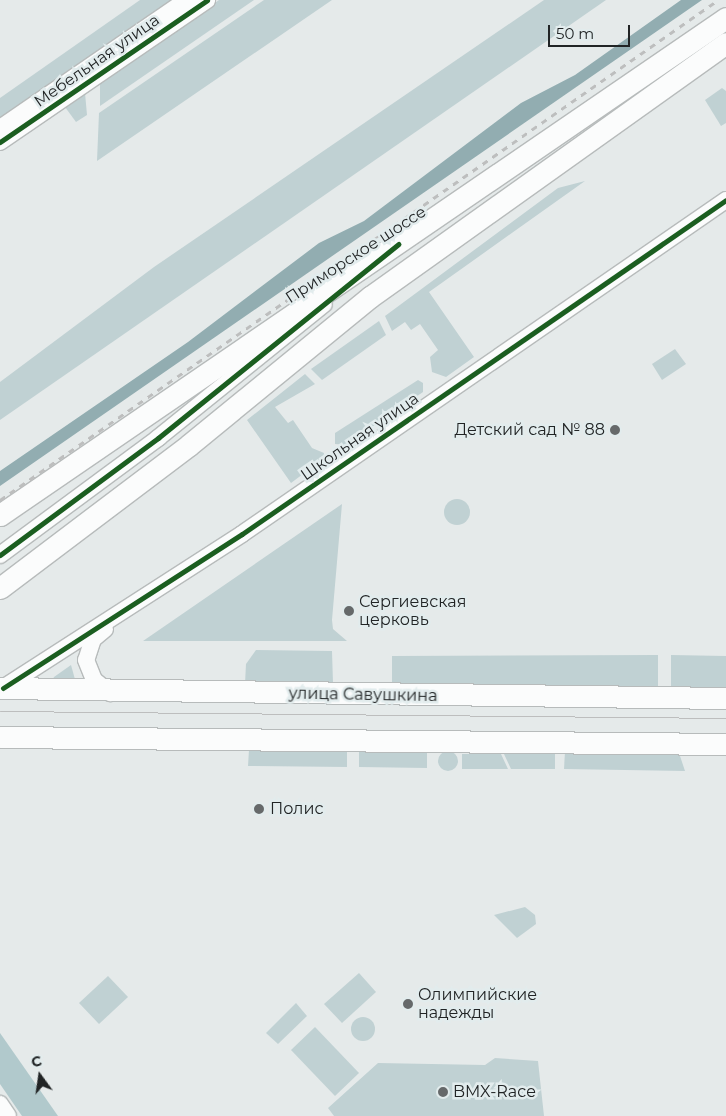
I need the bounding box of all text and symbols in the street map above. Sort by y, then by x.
street label: Мебельная улица [31,11,163,111]
scale bar [551,15,634,47]
text: 50 m [556,24,594,43]
street label: Приморское шоссе [282,202,430,308]
street label: Школьная улица [297,389,423,485]
place label: Детский сад № 88 [455,420,605,440]
marker: Детский сад № 88 [609,424,621,436]
place label: Сергиевская церковь [359,592,466,630]
marker: Сергиевская церковь [343,605,355,617]
street label: улица Савушкина [288,684,438,706]
place label: Полис [270,799,323,819]
marker: Полис [252,802,266,816]
place label: Олимпийские надежды [418,985,537,1023]
marker: Олимпийские надежды [402,998,414,1010]
north arrow [15,1051,65,1101]
text: С [29,1051,43,1071]
place label: BMX-Race [453,1082,536,1102]
marker: BMX-Race [437,1086,449,1098]

